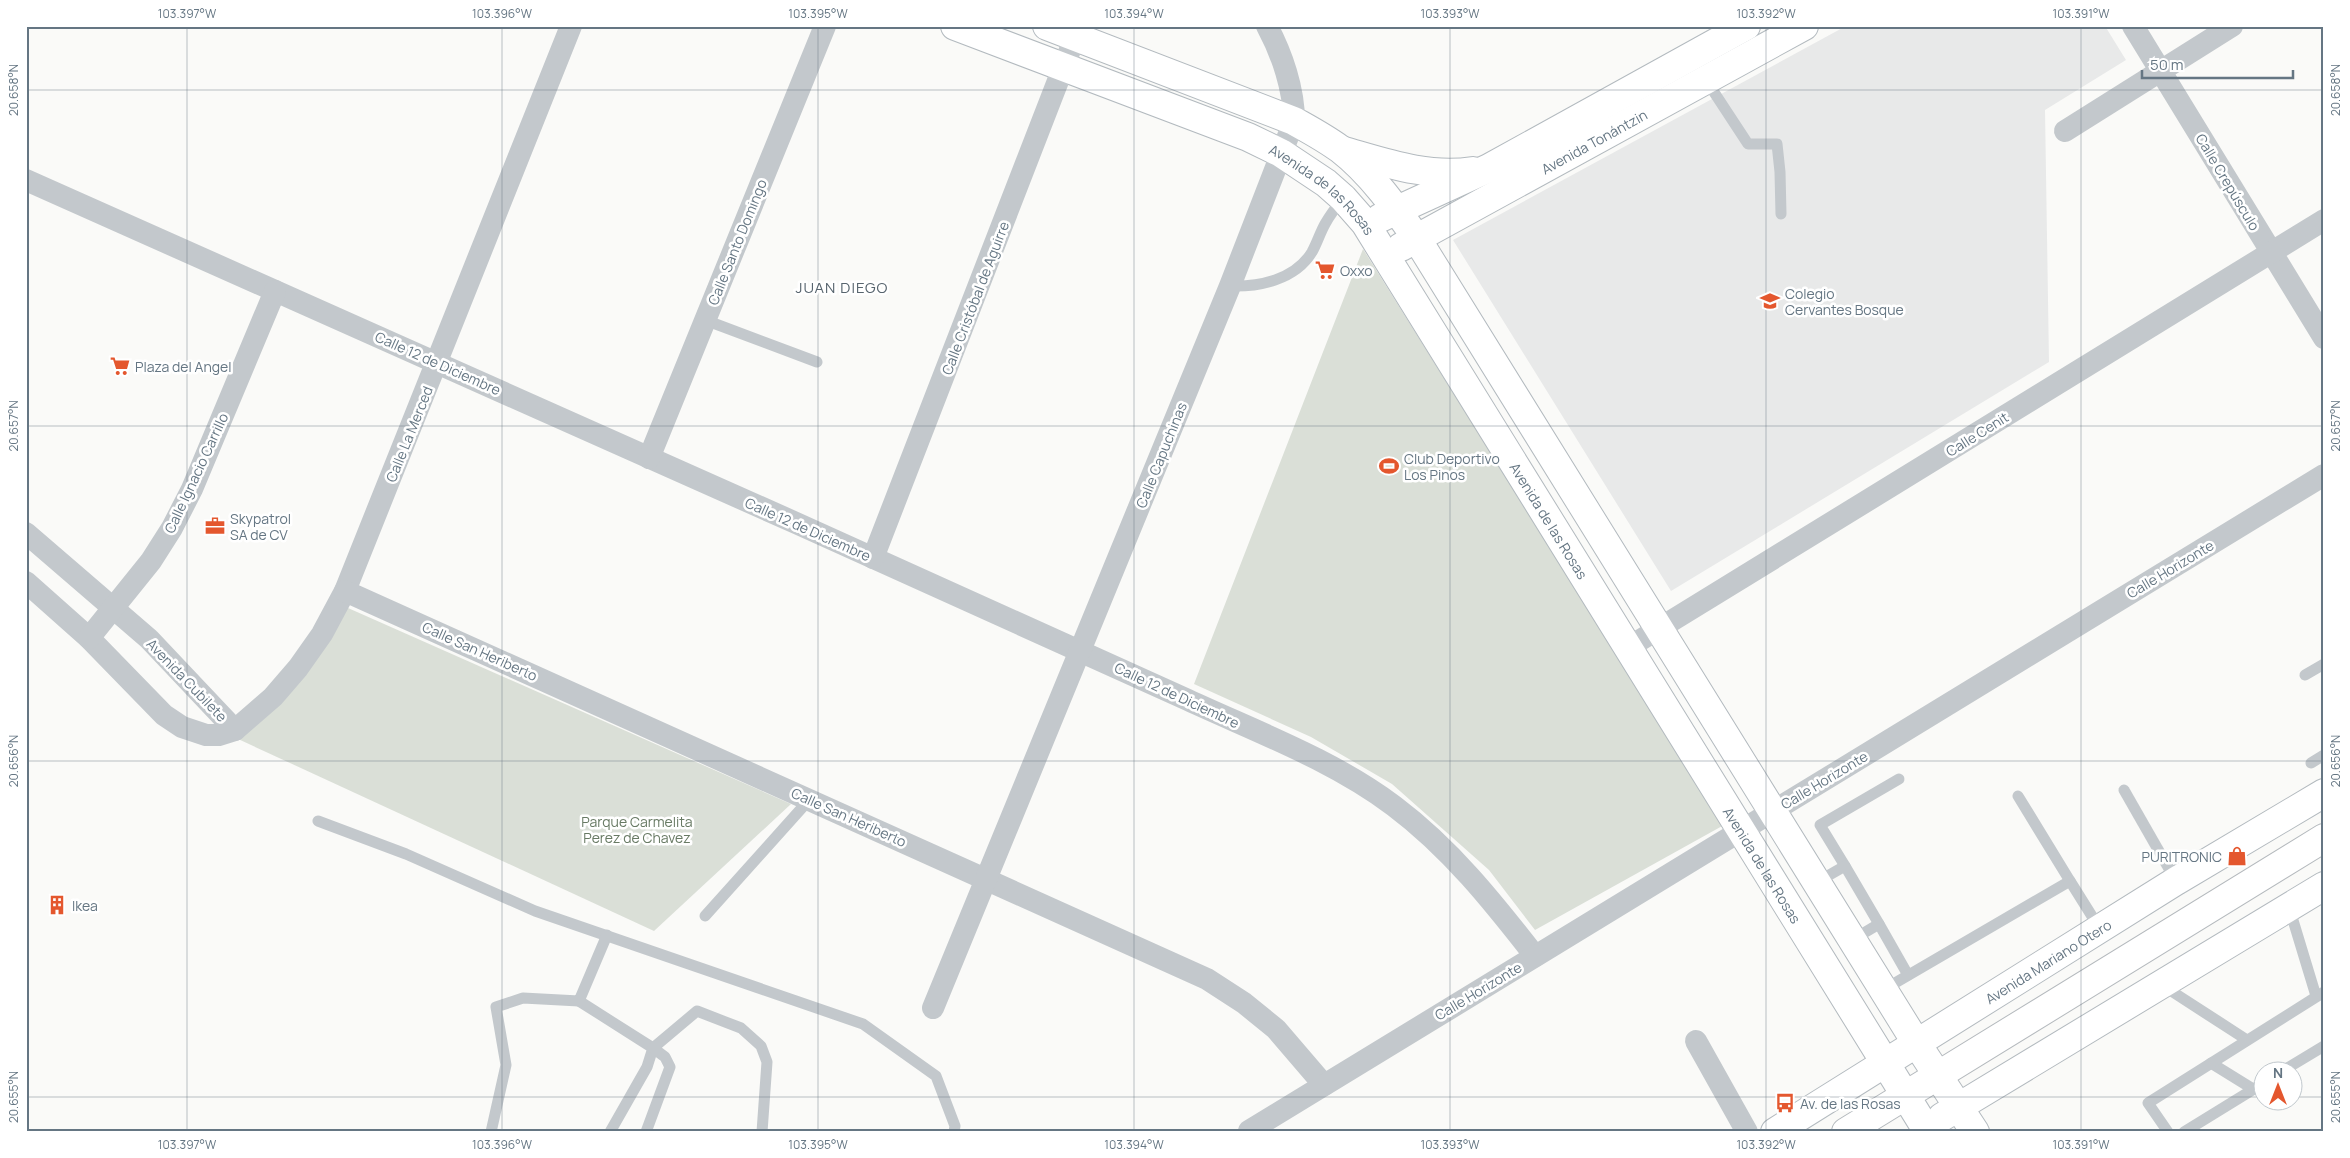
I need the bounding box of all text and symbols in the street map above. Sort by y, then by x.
text: 103.397°W [158,5,217,22]
text: 103.396°W [472,5,533,22]
text: 103.395°W [788,5,848,22]
text: 103.394°W [1104,5,1165,22]
text: 103.393°W [1420,5,1480,22]
text: 103.392°W [1736,5,1796,22]
text: 103.391°W [2052,5,2110,22]
scale bar [2142,48,2294,80]
text: 50 m [2150,54,2184,75]
text: 20.658°N [5,64,22,116]
text: 20.658°N [2327,64,2344,116]
street label: Avenida Tonántzin [1537,104,1650,178]
street label: Calle Crepúsculo [2192,130,2264,234]
street label: Avenida de las Rosas [1266,139,1379,238]
street label: Calle Santo Domingo [703,176,771,308]
street label: Calle Cristóbal de Aguirre [937,219,1013,377]
supermarket icon: Oxxo [1314,259,1336,281]
place label: Oxxo [1340,261,1373,280]
district label: JUAN DIEGO [796,277,888,298]
place label: Colegio Cervantes Bosque [1785,284,1904,319]
school or university icon: Colegio Cervantes Bosque [1759,290,1781,312]
street label: Calle 12 de Diciembre [372,327,504,399]
supermarket icon: Plaza del Angel [109,355,131,377]
place label: Plaza del Angel [135,357,232,376]
street label: Calle La Merced [381,383,437,485]
street label: Calle Capuchinas [1131,399,1191,511]
text: 20.657°N [5,400,22,452]
text: 20.657°N [2327,400,2344,452]
street label: Calle Cenit [1942,407,2012,461]
street label: Calle Ignacio Carrillo [160,410,232,536]
place label: Club Deportivo Los Pinos [1404,449,1500,484]
sports icon: Club Deportivo Los Pinos [1378,455,1400,477]
street label: Avenida de las Rosas [1506,459,1593,582]
street label: Calle 12 de Diciembre [742,493,874,565]
place label: Skypatrol SA de CV [230,509,291,544]
office icon: Skypatrol SA de CV [204,515,226,537]
street label: Calle Horizonte [2123,535,2217,603]
street label: Calle San Heriberto [419,617,541,685]
street label: Avenida Cubilete [143,634,231,726]
street label: Calle 12 de Diciembre [1112,658,1242,732]
text: 20.656°N [5,735,22,787]
text: 20.656°N [2327,735,2344,787]
street label: Calle Horizonte [1777,746,1871,814]
street label: Calle San Heriberto [788,783,910,851]
street label: Avenida de las Rosas [1719,803,1806,927]
park label: Parque Carmelita Perez de Chavez [581,812,693,847]
shop icon: PURITRONIC [2226,845,2248,867]
place label: PURITRONIC [2141,847,2222,866]
building icon: Ikea [46,894,68,916]
place label: Ikea [72,896,98,915]
street label: Avenida Mariano Otero [1981,914,2115,1008]
street label: Calle Horizonte [1431,957,1525,1025]
north arrow [2252,1060,2302,1110]
text: N [2273,1063,2283,1082]
text: 20.655°N [5,1071,22,1123]
text: 20.655°N [2327,1071,2344,1123]
bus stop icon: Av. de las Rosas [1774,1092,1796,1114]
place label: Av. de las Rosas [1800,1094,1901,1113]
text: 103.397°W [158,1136,217,1153]
text: 103.396°W [472,1136,533,1153]
text: 103.395°W [788,1136,848,1153]
text: 103.394°W [1104,1136,1165,1153]
text: 103.393°W [1420,1136,1480,1153]
text: 103.392°W [1736,1136,1796,1153]
text: 103.391°W [2052,1136,2110,1153]

